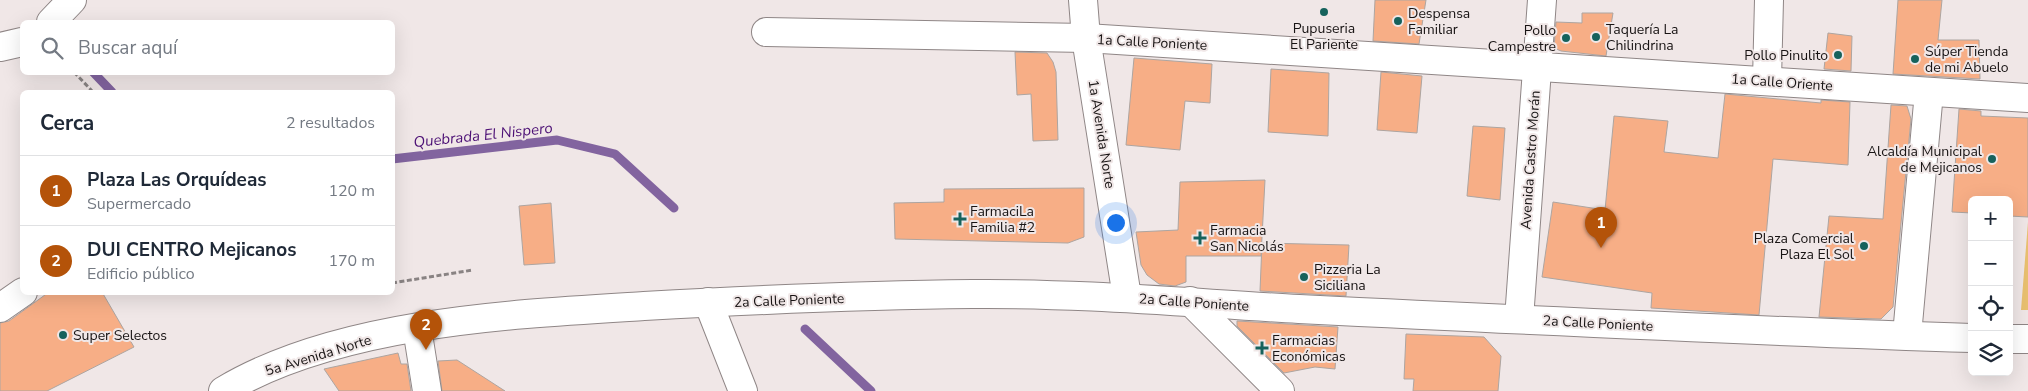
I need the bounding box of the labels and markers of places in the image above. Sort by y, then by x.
place label: Despensa Familiar [1408,4,1470,39]
marker: Pupuseria El Pariente [1318,6,1330,18]
marker: Despensa Familiar [1392,15,1404,27]
place label: Pupuseria El Pariente [1290,19,1358,54]
place label: Taquería La Chilindrina [1606,20,1679,55]
place label: Pollo Campestre [1488,21,1556,56]
marker: Taquería La Chilindrina [1590,31,1602,43]
marker: Pollo Campestre [1560,32,1572,44]
place label: Súper Tienda de mi Abuelo [1925,42,2009,77]
place label: Pollo Pinulito [1744,46,1828,65]
marker: Pollo Pinulito [1832,49,1844,61]
marker: Súper Tienda de mi Abuelo [1909,53,1921,65]
place label: Alcaldía Municipal de Mejicanos [1867,142,1983,177]
marker: Alcaldía Municipal de Mejicanos [1986,153,1998,165]
place label: FarmaciLa Familia #2 [970,202,1035,237]
pin: 1 [1585,207,1617,248]
marker: FarmaciLa Familia #2 [954,213,966,225]
place label: Farmacia San Nicolás [1210,221,1284,256]
place label: Plaza Comercial Plaza El Sol [1754,229,1855,264]
marker: Farmacia San Nicolás [1194,232,1206,244]
marker: Plaza Comercial Plaza El Sol [1858,240,1870,252]
place label: Pizzeria La Siciliana [1314,260,1381,295]
marker: Pizzeria La Siciliana [1298,271,1310,283]
pin: 2 [410,309,442,350]
place label: Super Selectos [73,326,167,345]
marker: Super Selectos [57,329,69,341]
place label: Farmacias Económicas [1272,331,1346,366]
marker: Farmacias Económicas [1256,342,1268,354]

